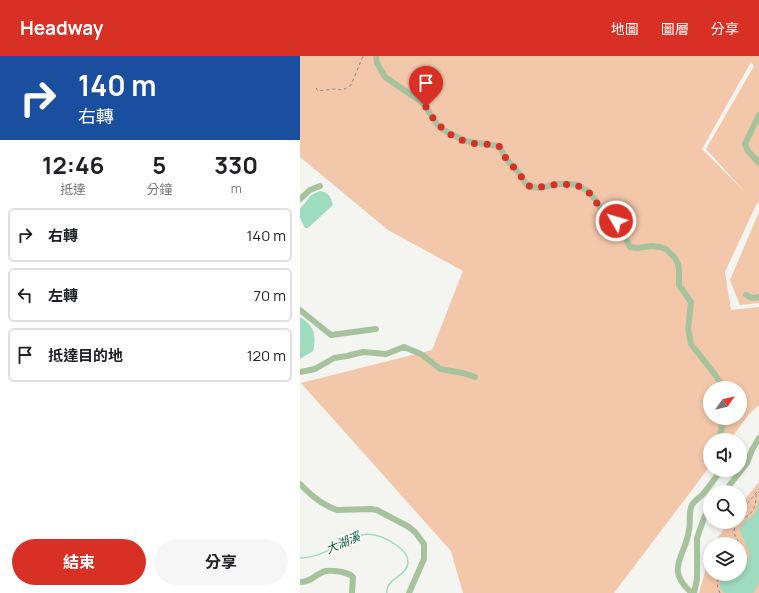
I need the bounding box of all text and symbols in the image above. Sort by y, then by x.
text: Headway [20,15,103,41]
text: 地圖 [611,19,639,38]
text: 圖層 [661,19,689,38]
text: 分享 [711,19,739,38]
text: 140 m [78,66,157,104]
pin [409,66,443,107]
icon: right [12,72,64,124]
icon: arrive [415,72,437,94]
text: 右轉 [78,104,114,128]
text: 12:46 [42,148,104,181]
text: 5 [152,148,166,181]
text: 330 [214,148,258,181]
text: m [231,179,242,197]
text: 抵達 [60,180,86,198]
text: 分鐘 [146,180,172,198]
position arrow [595,200,637,242]
icon: right [14,224,36,246]
text: 右轉 [48,225,78,246]
text: 140 m [246,225,286,246]
icon: left [14,284,36,306]
text: 左轉 [48,285,78,306]
text: 70 m [254,285,286,306]
icon: arrive [14,344,36,366]
text: 抵達目的地 [48,345,123,366]
text: 120 m [247,345,286,366]
north arrow [703,381,747,425]
map controls [703,381,747,581]
button: sound [703,433,747,477]
button: search [703,485,747,529]
water label: 大湖溪 [323,527,365,557]
button: layers [703,537,747,581]
button: 結束 [12,539,146,585]
button: 分享 [154,539,288,585]

